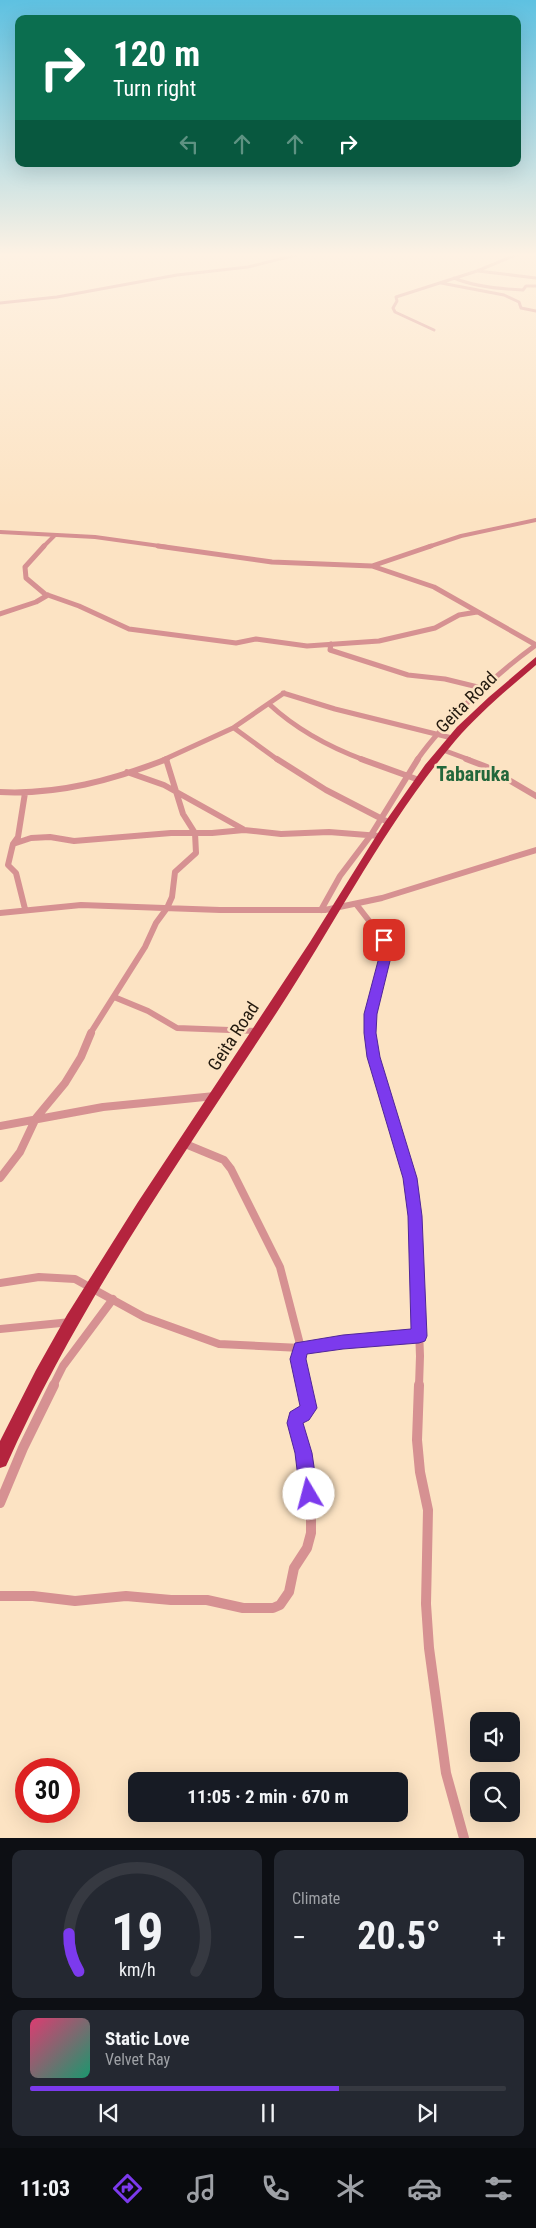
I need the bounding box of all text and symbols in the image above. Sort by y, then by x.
text: 120 m [113,34,200,75]
icon: right [30,35,95,100]
text: Turn right [113,76,196,101]
icon: left [175,130,203,158]
icon: ahead [228,130,256,158]
icon: ahead [281,130,309,158]
icon: right [334,130,362,158]
street label: Geita Road [431,667,501,737]
district label: Tabaruka [436,762,510,786]
pin [363,919,405,961]
icon: arrive [370,926,398,954]
street label: Geita Road [203,998,263,1074]
position arrow [282,1467,334,1519]
map controls [470,1712,520,1822]
button: sound [470,1712,520,1762]
speed limit sign: 30 [15,1758,80,1823]
button: search [470,1772,520,1822]
text: 11:05 · 2 min · 670 m [187,1785,349,1808]
text: Climate [292,1889,340,1908]
text: 19 [111,1902,163,1963]
text: 20.5° [357,1914,441,1958]
text: − [292,1921,306,1954]
text: + [492,1921,506,1954]
text: km/h [119,1959,155,1980]
text: Static Love [105,2027,190,2050]
text: Velvet Ray [105,2050,170,2069]
icon: previous [95,2099,123,2127]
icon: pause [254,2099,282,2127]
icon: next [413,2099,441,2127]
icon: directions [110,2171,145,2206]
icon: music [184,2171,219,2206]
icon: phone [258,2171,293,2206]
icon: climate [333,2171,368,2206]
icon: car [407,2171,442,2206]
icon: filters [481,2171,516,2206]
text: 11:03 [20,2176,70,2201]

